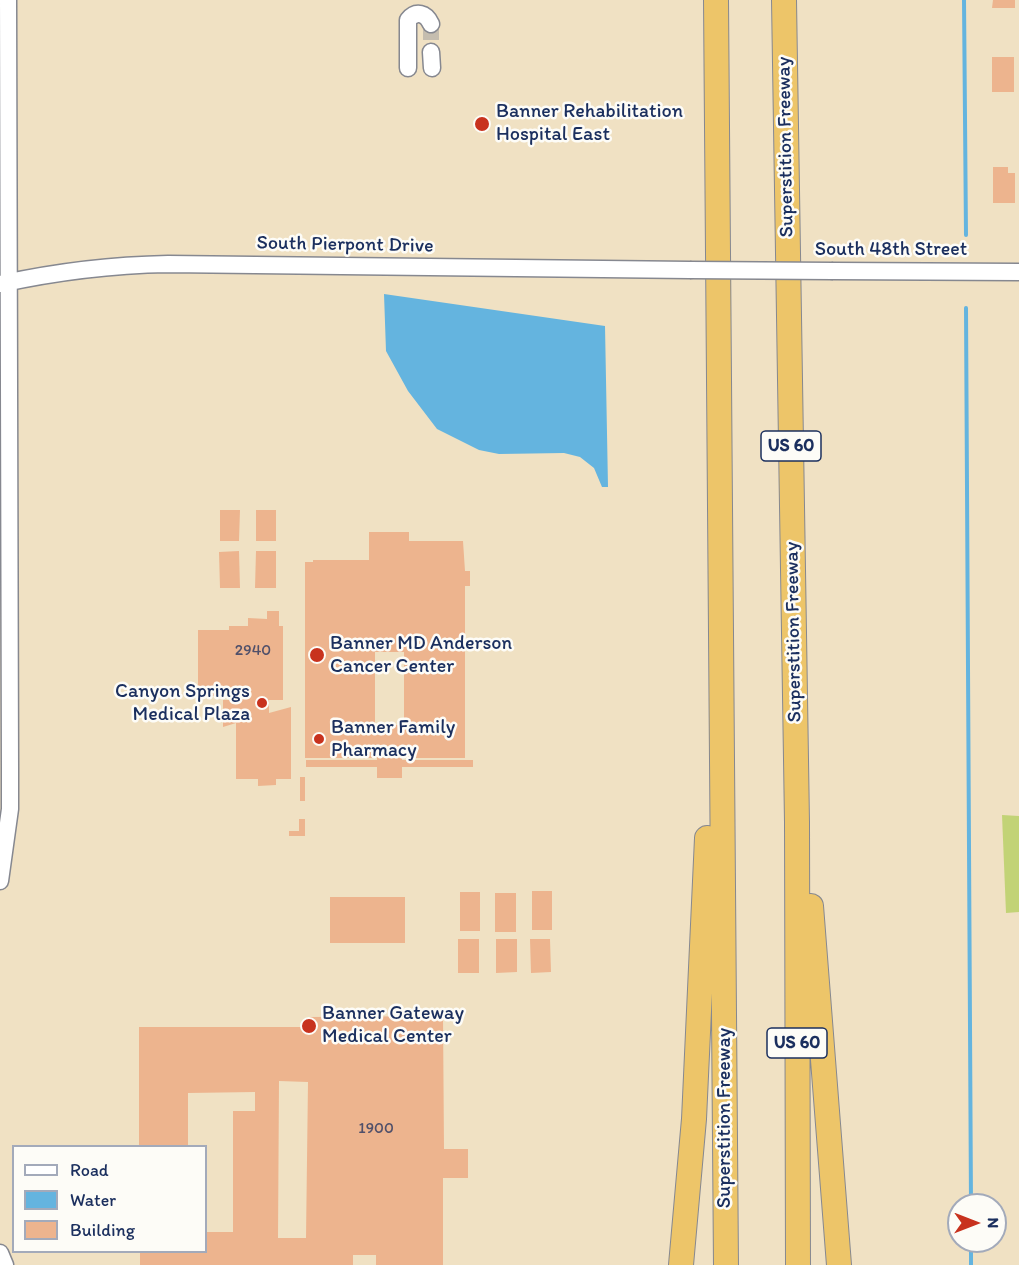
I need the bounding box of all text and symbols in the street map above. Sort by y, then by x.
street label: Superstition Freeway [772,56,800,238]
place label: Banner Rehabilitation Hospital East [496,100,683,147]
marker: Banner Rehabilitation Hospital East [473,115,491,133]
street label: South Pierpont Drive [256,231,434,259]
street label: South 48th Street [815,238,967,262]
road number: US 60 [761,431,821,461]
street label: Superstition Freeway [780,541,808,723]
place label: Banner MD Anderson Cancer Center [330,632,512,679]
house number: 2940 [235,641,271,661]
marker: Banner MD Anderson Cancer Center [308,646,326,664]
place label: Canyon Springs Medical Plaza [115,680,250,727]
marker: Canyon Springs Medical Plaza [255,696,269,710]
place label: Banner Family Pharmacy [331,716,455,763]
marker: Banner Family Pharmacy [312,732,326,746]
place label: Banner Gateway Medical Center [322,1002,464,1049]
marker: Banner Gateway Medical Center [300,1017,318,1035]
street label: Superstition Freeway [713,1028,737,1208]
road number: US 60 [767,1028,827,1058]
house number: 1900 [358,1119,394,1139]
legend [12,1145,207,1253]
text: Road [70,1159,109,1181]
text: Water [70,1189,116,1211]
north arrow [947,1193,1007,1253]
text: N [984,1218,1003,1228]
text: Building [70,1219,135,1241]

